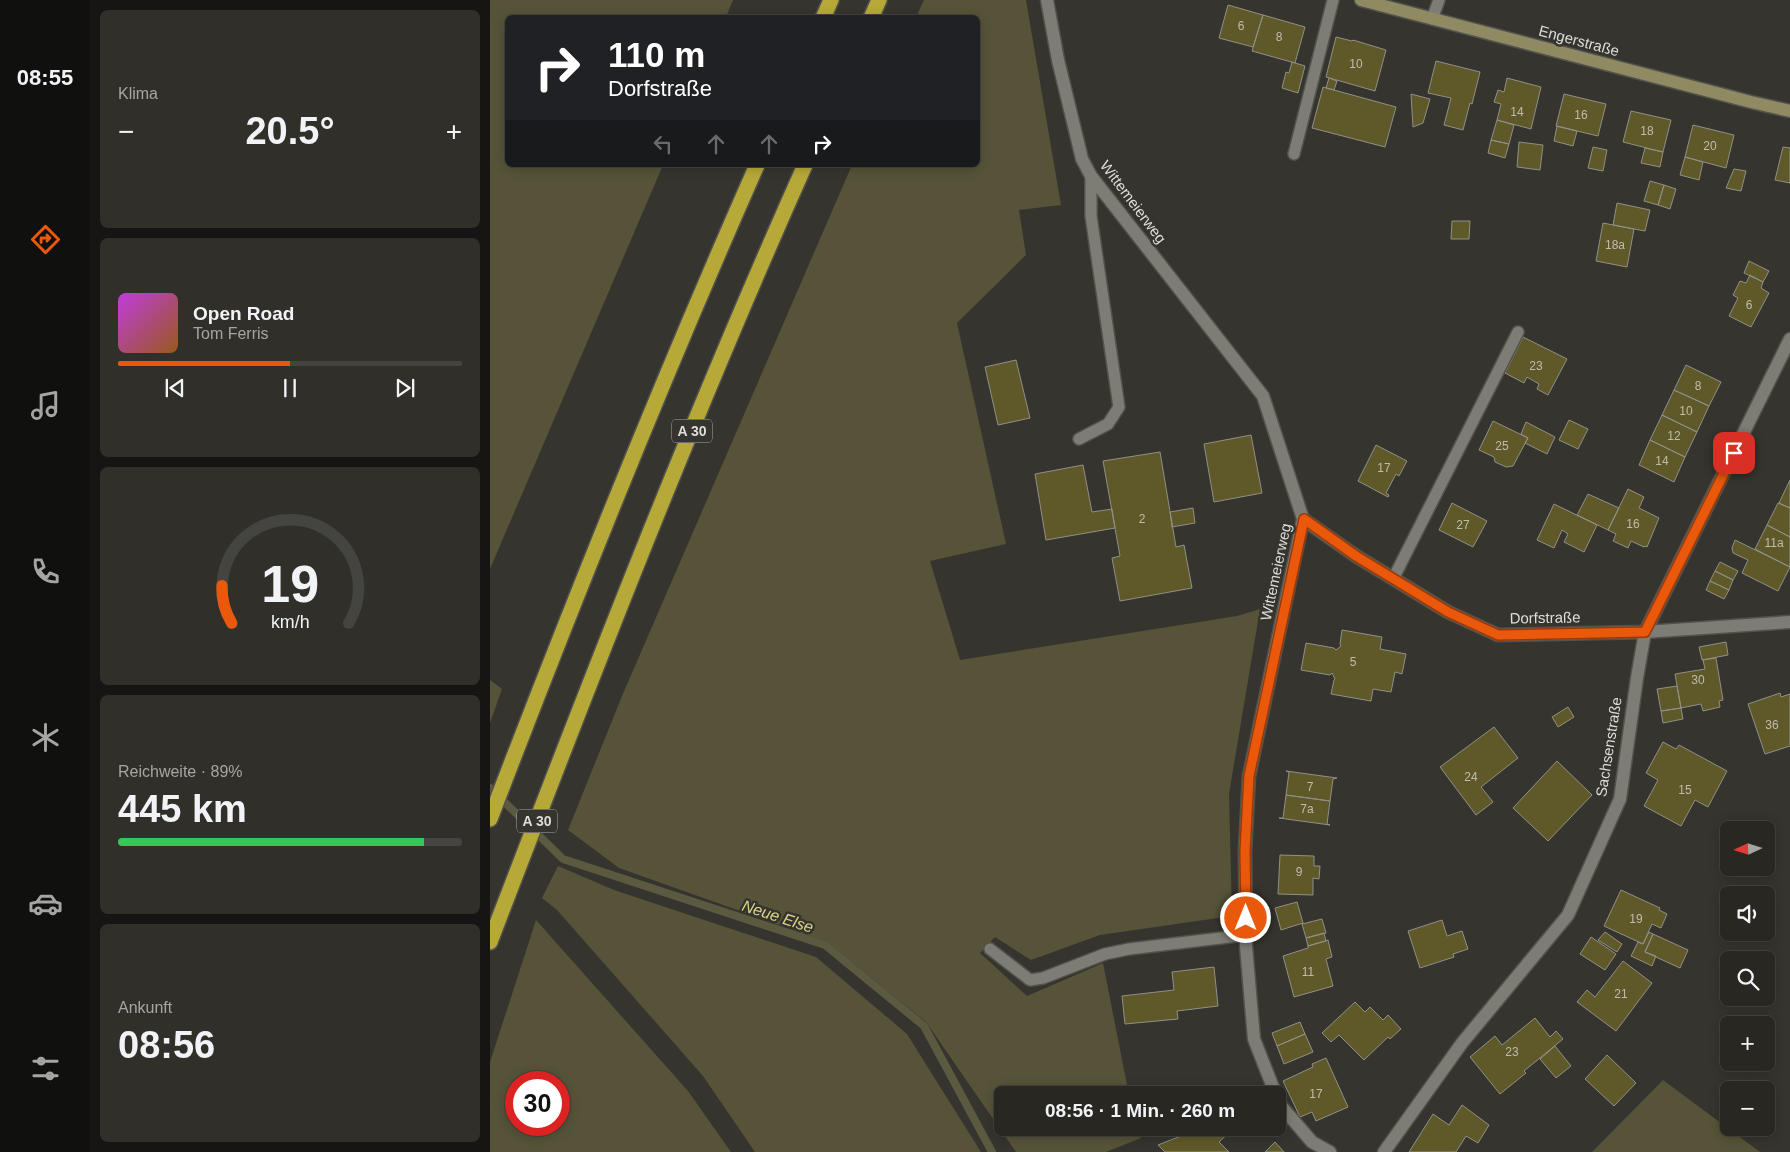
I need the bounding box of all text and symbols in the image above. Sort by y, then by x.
house number: 6 [1238,19,1245,33]
street label: Engerstraße [1537,22,1621,59]
house number: 8 [1276,30,1283,44]
icon: right [525,35,590,100]
text: 110 m [608,35,705,74]
house number: 10 [1349,57,1363,71]
text: 08:55 [17,65,73,90]
text: Dorfstraße [608,76,712,101]
text: Klima [118,85,158,102]
house number: 14 [1510,105,1524,119]
house number: 16 [1574,108,1588,122]
text: 20.5° [245,110,335,152]
text: − [118,116,134,147]
text: + [446,116,462,147]
house number: 18 [1640,124,1654,138]
icon: left [649,130,677,158]
icon: ahead [702,130,730,158]
icon: ahead [755,130,783,158]
icon: right [808,130,836,158]
house number: 20 [1703,139,1717,153]
street label: Wittemeierweg [1097,157,1170,246]
icon: directions [28,222,63,257]
house number: 18a [1605,238,1625,252]
house number: 6 [1746,298,1753,312]
text: Open Road [193,303,294,324]
text: Tom Ferris [193,325,269,342]
house number: 23 [1529,359,1543,373]
icon: previous [161,374,189,402]
icon: pause [276,374,304,402]
icon: next [391,374,419,402]
house number: 8 [1695,379,1702,393]
icon: music [28,388,63,423]
house number: 10 [1679,404,1693,418]
road number: A 30 [672,420,712,442]
house number: 12 [1667,429,1681,443]
pin [1713,432,1755,474]
house number: 25 [1495,439,1509,453]
icon: arrive [1720,439,1748,467]
house number: 14 [1655,454,1669,468]
house number: 17 [1377,461,1391,475]
house number: 2 [1139,512,1146,526]
house number: 16 [1626,517,1640,531]
house number: 27 [1456,518,1470,532]
street label: Wittemeierweg [1257,522,1294,622]
house number: 11a [1764,536,1784,550]
icon: phone [28,554,63,589]
text: 19 [261,555,319,613]
street label: Dorfstraße [1509,608,1581,627]
text: km/h [271,612,309,632]
house number: 5 [1350,655,1357,669]
house number: 30 [1691,673,1705,687]
street label: Sachsenstraße [1592,696,1625,798]
house number: 36 [1765,718,1779,732]
icon: climate [28,720,63,755]
text: Reichweite · 89% [118,763,243,780]
house number: 24 [1464,770,1478,784]
house number: 7 [1307,780,1314,794]
house number: 15 [1678,783,1692,797]
text: 445 km [118,788,247,830]
house number: 7a [1300,802,1314,816]
road number: A 30 [517,809,557,832]
north arrow [1720,821,1775,876]
map controls [1720,821,1775,1136]
house number: 9 [1296,865,1303,879]
icon: car [28,886,63,921]
button: sound [1720,886,1775,941]
position arrow [1219,891,1271,943]
water label: Neue Else [740,897,816,936]
house number: 19 [1629,912,1643,926]
button: search [1720,951,1775,1006]
house number: 11 [1302,965,1315,979]
house number: 21 [1614,987,1628,1001]
text: Ankunft [118,999,172,1016]
button: + [1720,1016,1775,1071]
text: 08:56 [118,1024,215,1066]
house number: 23 [1505,1045,1519,1059]
icon: filters [28,1051,63,1086]
speed limit sign: 30 [505,1071,570,1136]
button: − [1720,1081,1775,1136]
house number: 17 [1309,1087,1323,1101]
text: 08:56 · 1 Min. · 260 m [1045,1100,1235,1121]

